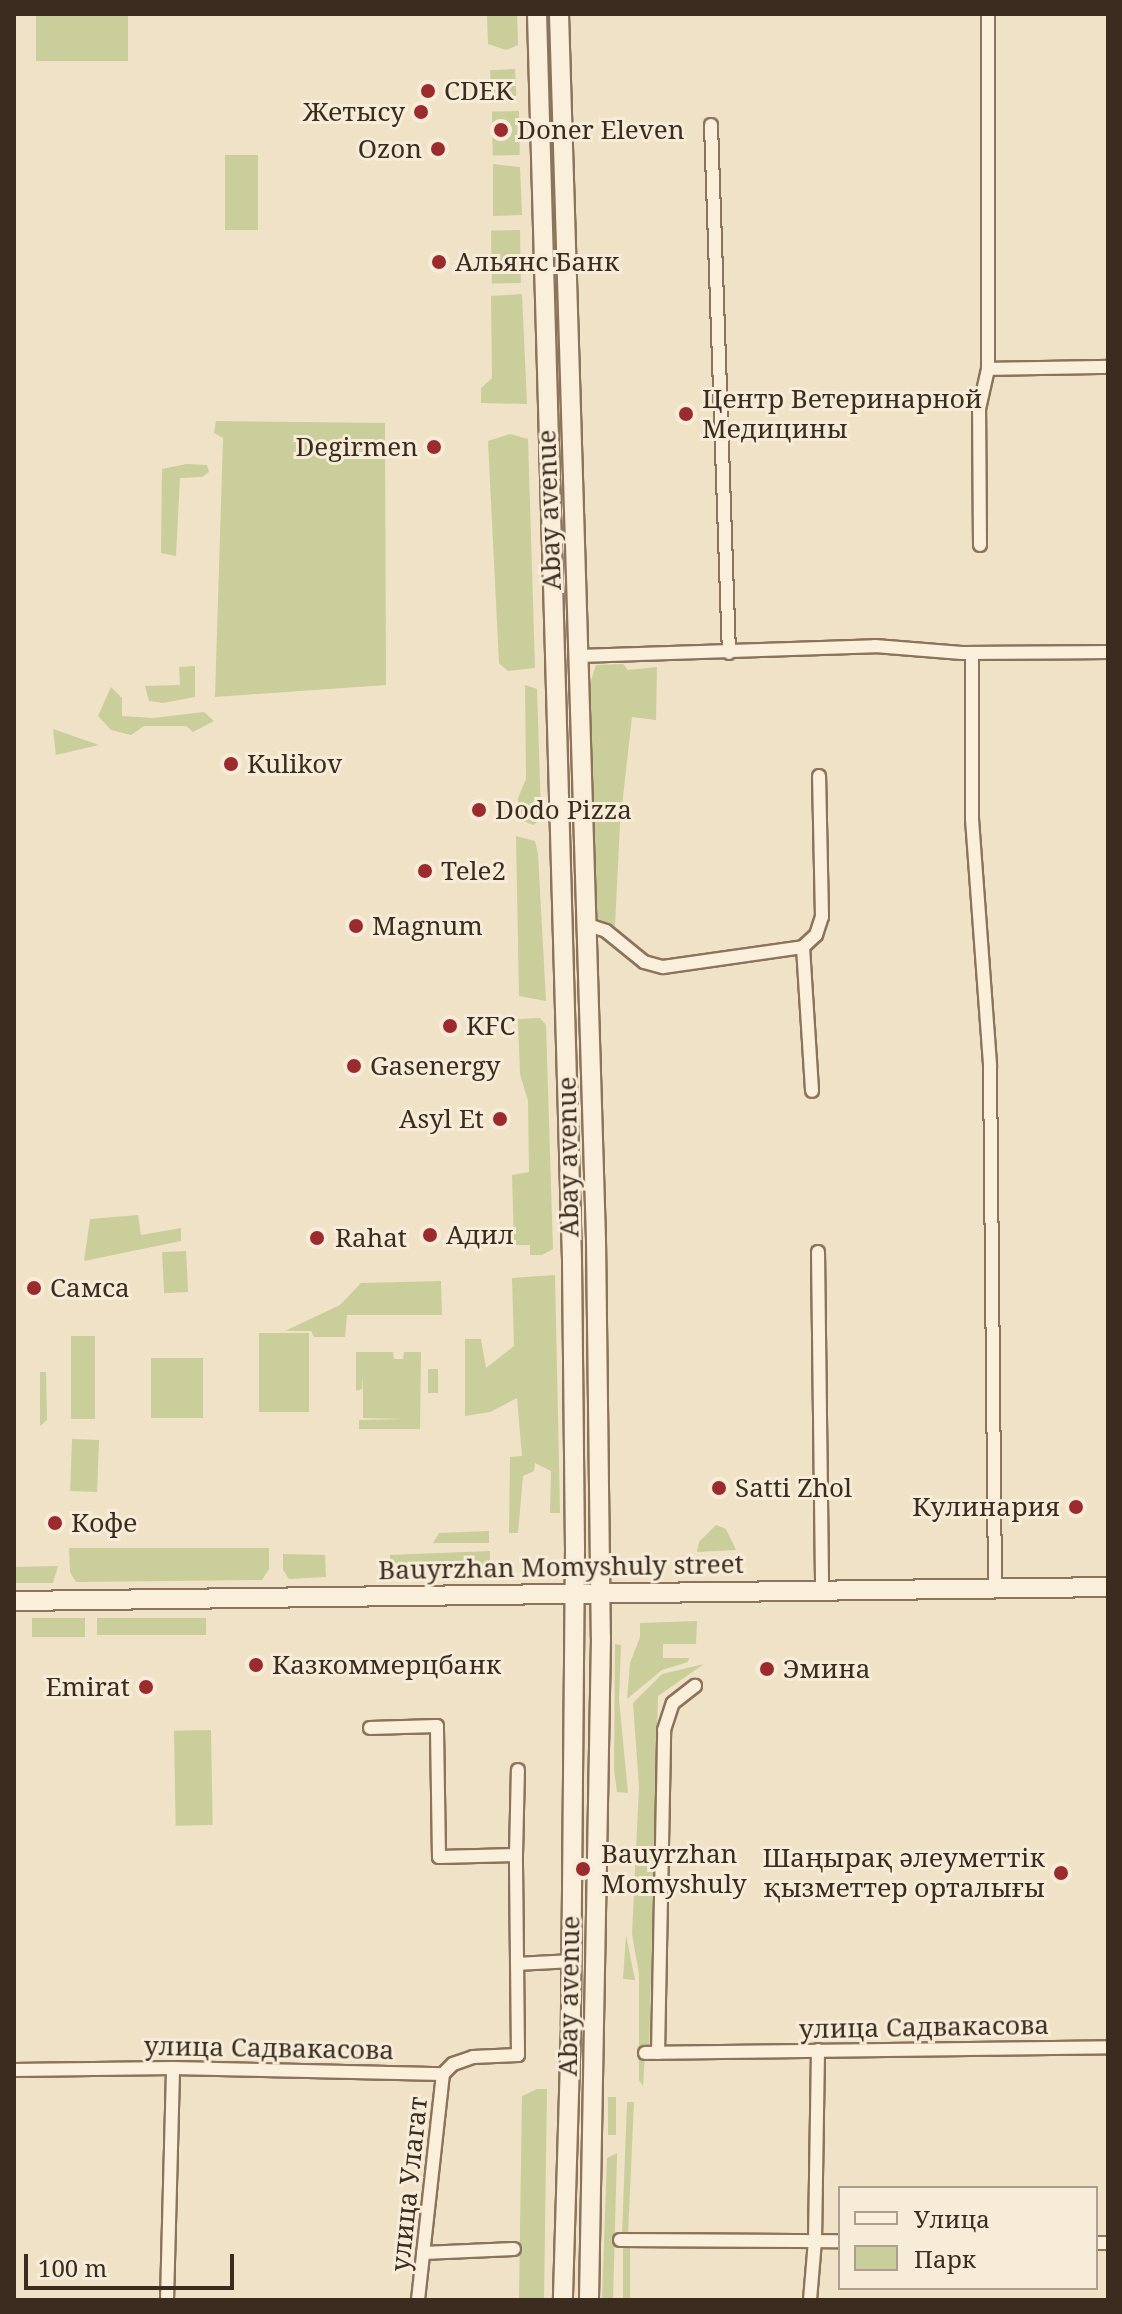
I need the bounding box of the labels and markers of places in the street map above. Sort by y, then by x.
place label: CDEK [444,75,513,107]
marker: CDEK [419,82,437,100]
place label: Жетысу [303,96,405,128]
marker: Жетысу [412,103,430,121]
place label: Doner Eleven [517,114,684,146]
marker: Doner Eleven [492,121,510,139]
place label: Ozon [358,133,422,165]
marker: Ozon [429,140,447,158]
place label: Альянс Банк [455,246,619,278]
marker: Альянс Банк [430,253,448,271]
place label: Центр Ветеринарной Медицины [702,383,982,444]
marker: Центр Ветеринарной Медицины [677,405,695,423]
place label: Degirmen [295,431,418,463]
marker: Degirmen [425,438,443,456]
place label: Kulikov [247,748,342,780]
marker: Kulikov [222,755,240,773]
place label: Dodo Pizza [495,794,632,826]
marker: Dodo Pizza [470,801,488,819]
place label: Tele2 [441,855,506,887]
marker: Tele2 [416,862,434,880]
place label: Magnum [372,910,483,942]
marker: Magnum [347,917,365,935]
place label: KFC [466,1010,516,1042]
marker: KFC [441,1017,459,1035]
place label: Gasenergy [370,1050,500,1082]
marker: Gasenergy [345,1057,363,1075]
place label: Asyl Et [399,1103,484,1135]
marker: Asyl Et [491,1110,509,1128]
place label: Адил [446,1219,514,1251]
place label: Rahat [335,1222,407,1254]
marker: Адил [421,1226,439,1244]
marker: Rahat [306,1227,328,1249]
place label: Самса [50,1272,130,1304]
marker: Самса [25,1279,43,1297]
place label: Satti Zhol [735,1472,852,1504]
marker: Satti Zhol [710,1479,728,1497]
place label: Кулинария [912,1491,1060,1523]
marker: Кулинария [1067,1498,1085,1516]
place label: Кофе [71,1507,137,1539]
marker: Кофе [46,1514,64,1532]
place label: Казкоммерцбанк [272,1649,501,1681]
place label: Эмина [783,1653,871,1685]
marker: Казкоммерцбанк [247,1656,265,1674]
marker: Эмина [758,1660,776,1678]
place label: Emirat [45,1671,130,1703]
marker: Emirat [137,1678,155,1696]
place label: Bauyrzhan Momyshuly [601,1838,747,1900]
place label: Шаңырақ әлеуметтік қызметтер орталығы [762,1842,1045,1904]
marker: Bauyrzhan Momyshuly [572,1858,594,1880]
marker: Шаңырақ әлеуметтік қызметтер орталығы [1052,1864,1070,1882]

